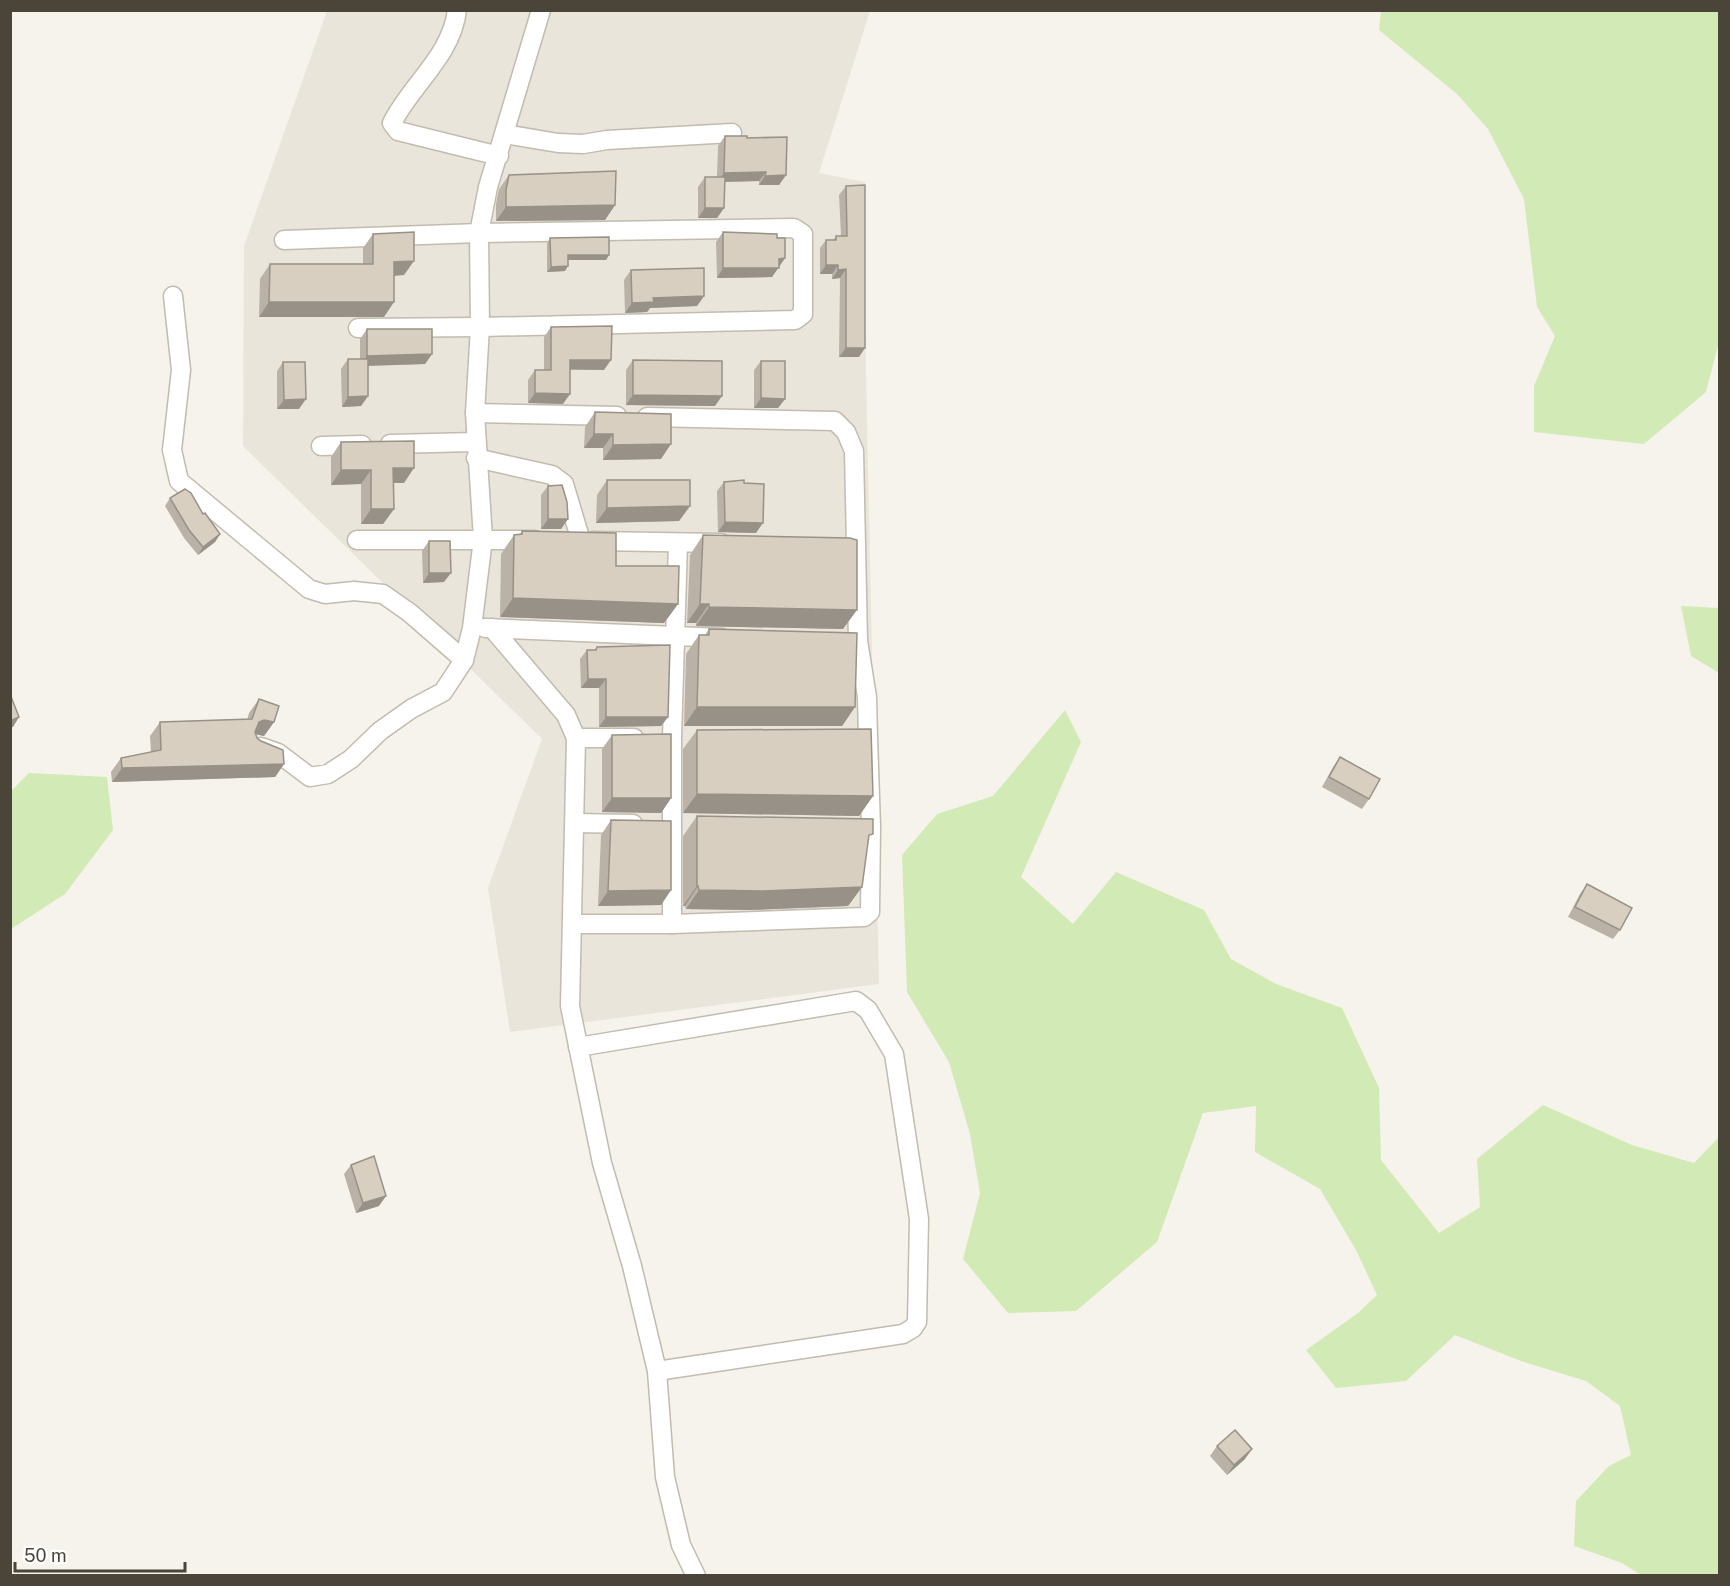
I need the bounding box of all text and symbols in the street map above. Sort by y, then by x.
scale bar [15,1535,184,1573]
text: 50 m [24,1545,67,1566]

